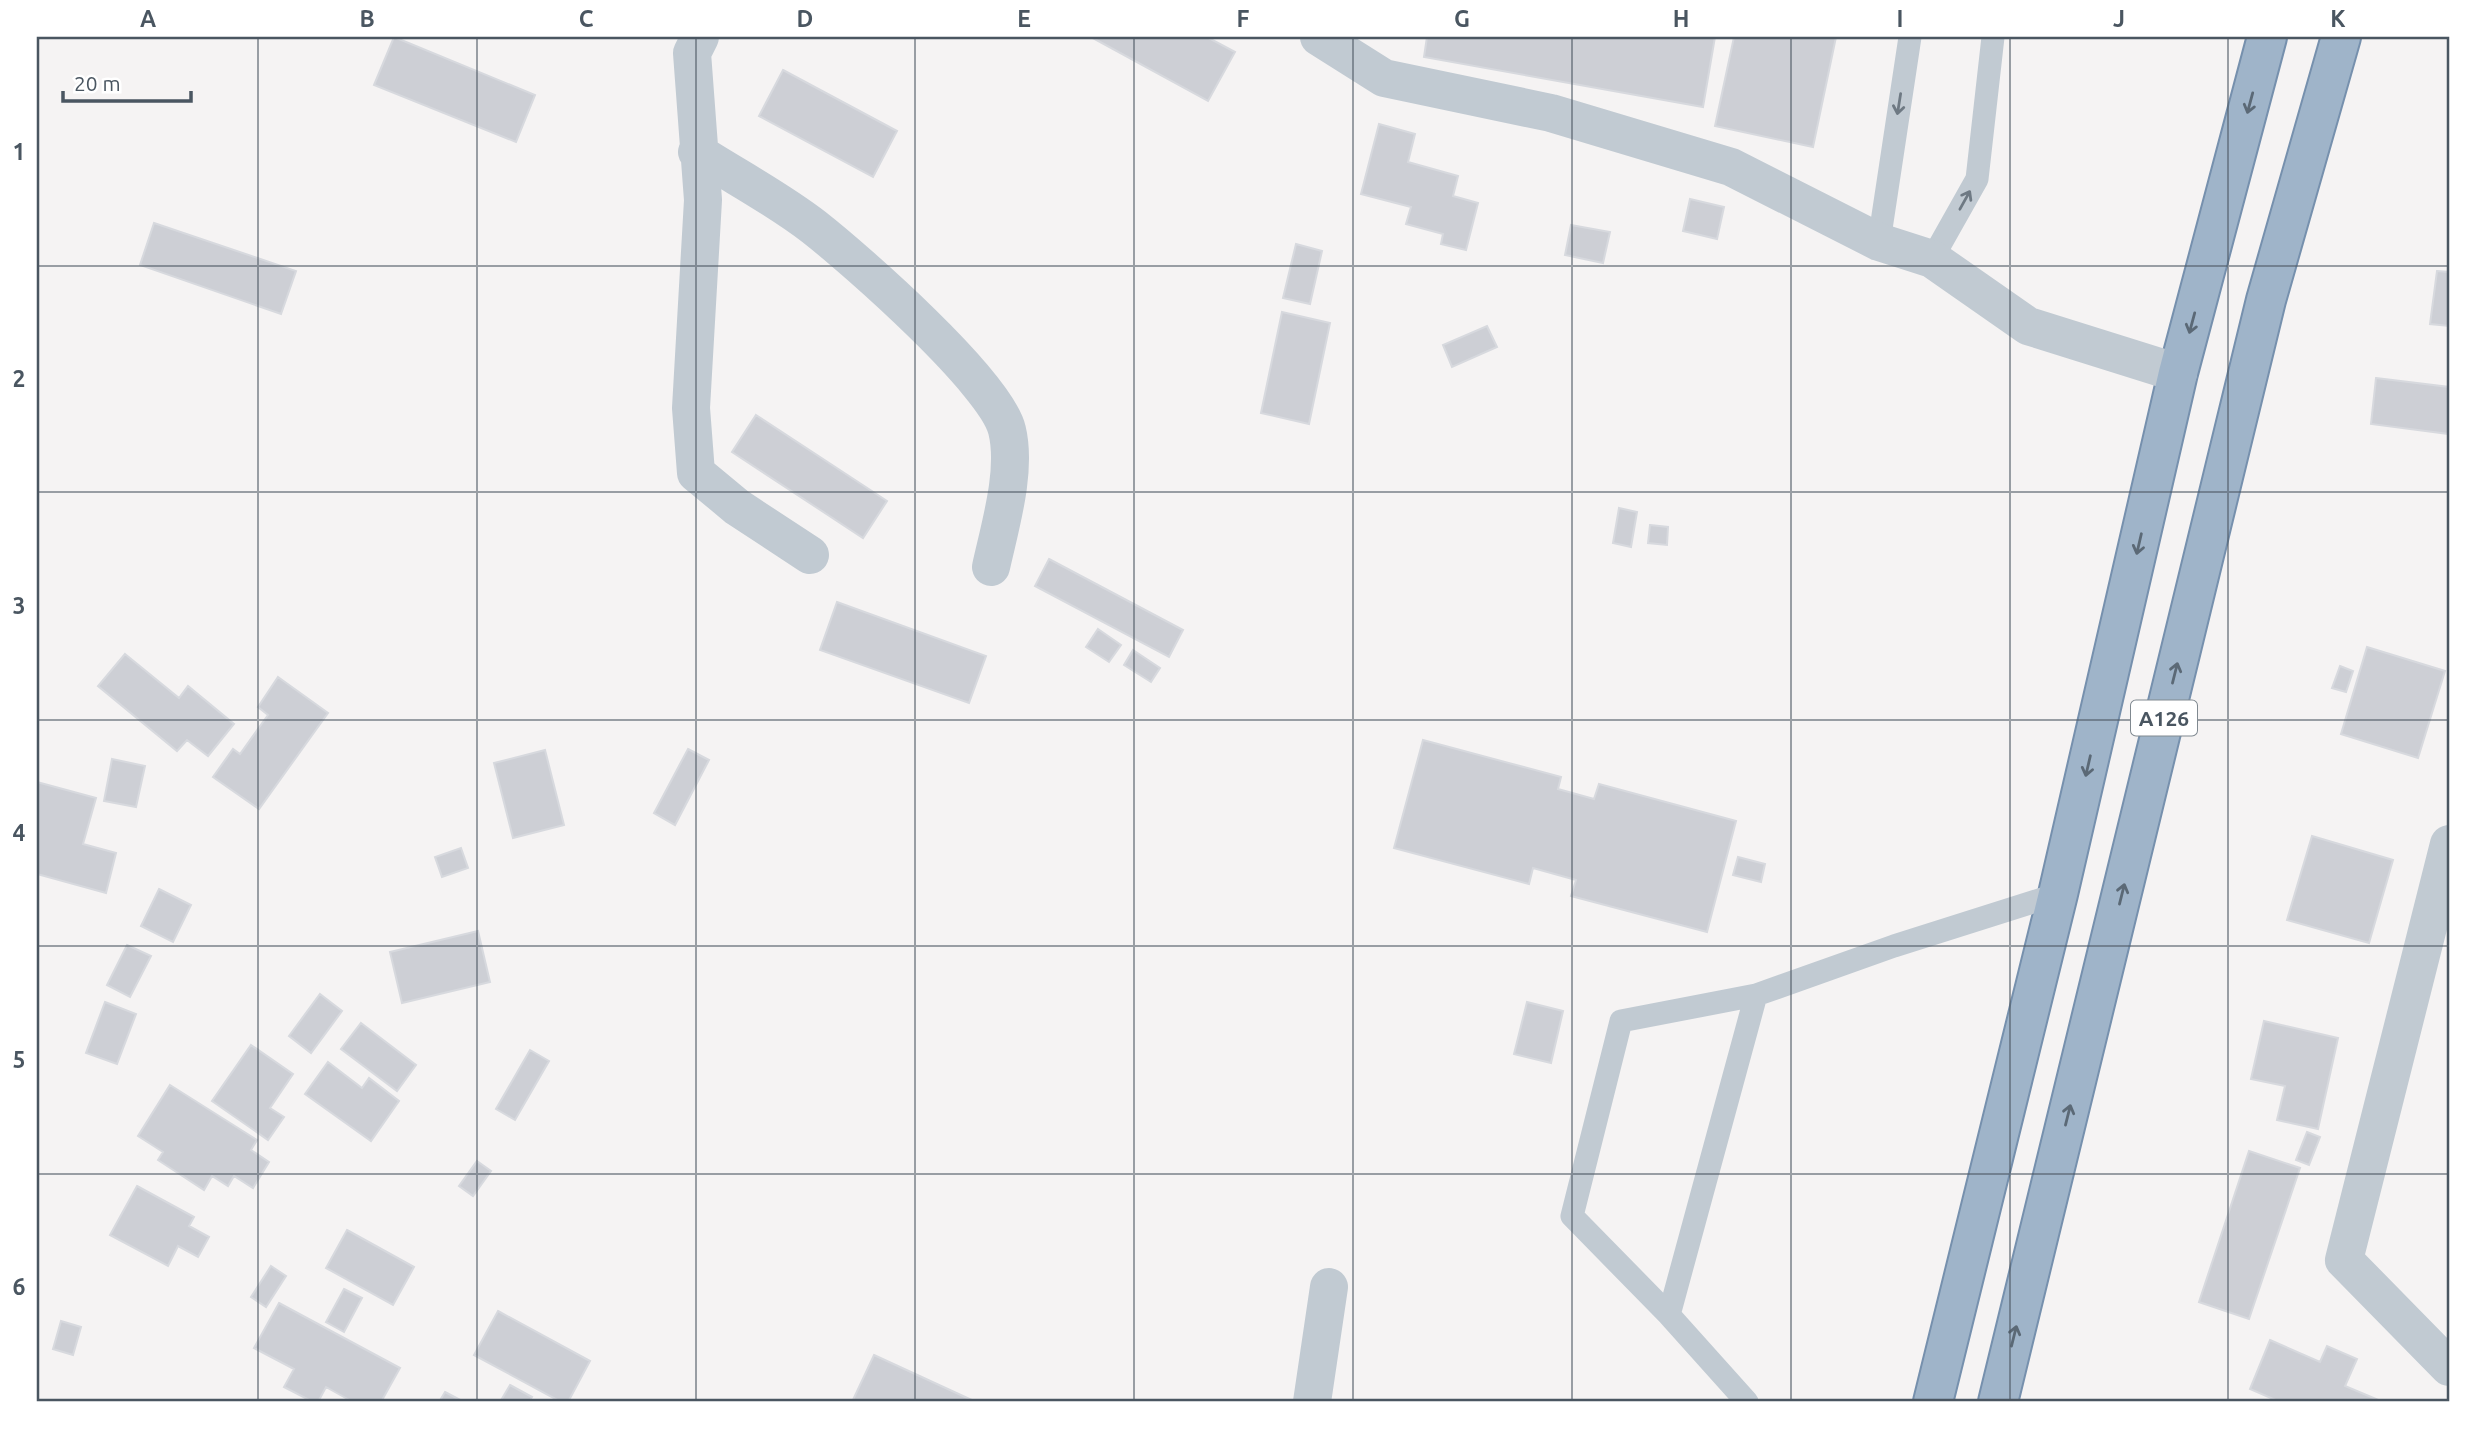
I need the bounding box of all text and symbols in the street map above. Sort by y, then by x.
text: A [140,6,156,31]
text: B [359,6,375,31]
text: C [579,6,594,31]
text: D [797,6,813,31]
text: E [1017,6,1031,31]
text: F [1237,6,1250,31]
text: G [1454,6,1470,31]
text: H [1673,6,1689,31]
text: I [1897,6,1903,31]
text: J [2113,6,2125,31]
text: K [2330,6,2346,31]
scale bar [63,60,191,104]
text: 20 m [74,71,121,95]
one-way arrow [2243,91,2256,114]
one-way arrow [1892,92,1905,115]
text: 1 [13,139,25,164]
one-way arrow [1958,190,1972,210]
one-way arrow [2184,311,2197,333]
text: 2 [13,366,25,391]
one-way arrow [2131,532,2145,555]
text: 3 [13,593,25,618]
one-way arrow [2169,662,2183,685]
road number: A126 [2131,700,2197,736]
one-way arrow [2080,754,2093,776]
text: 4 [13,820,26,845]
one-way arrow [2116,883,2129,906]
text: 5 [13,1047,25,1072]
one-way arrow [2062,1104,2075,1127]
text: 6 [13,1274,26,1299]
one-way arrow [2008,1325,2022,1348]

